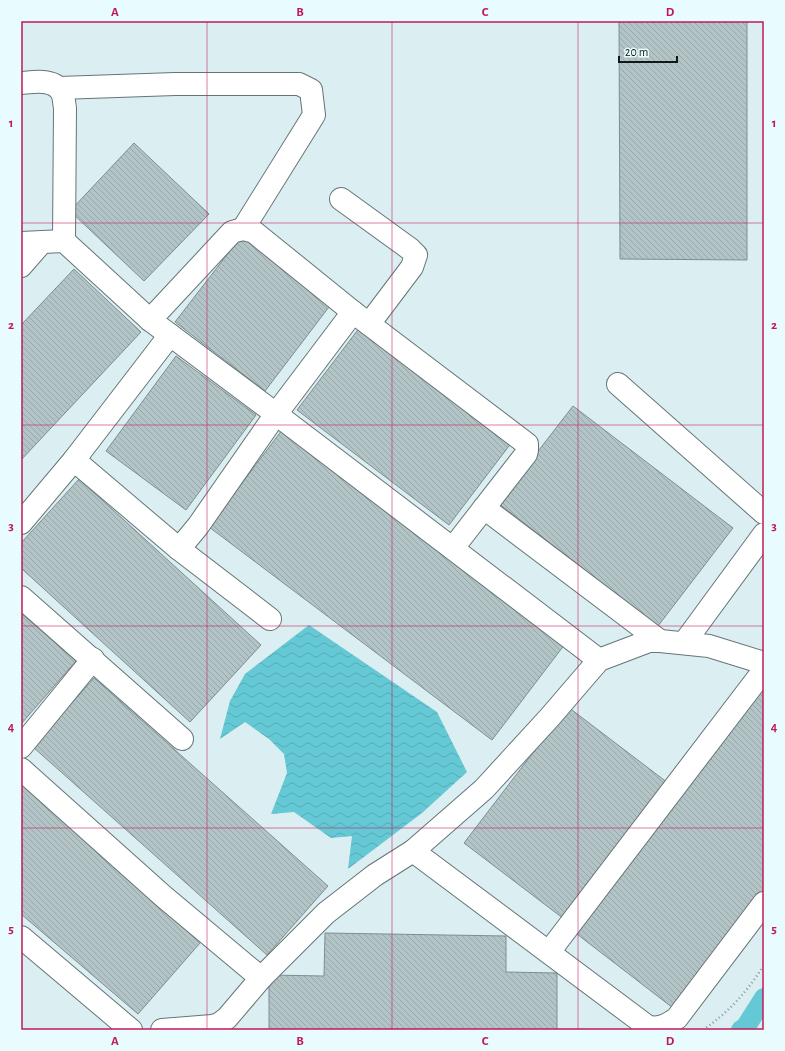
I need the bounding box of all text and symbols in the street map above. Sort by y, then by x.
text: A [111,6,119,19]
text: B [296,6,304,19]
text: C [482,6,489,19]
text: D [666,6,675,19]
scale bar [619,38,677,64]
text: 20 m [625,46,648,58]
text: 1 [9,117,13,130]
text: 1 [772,117,776,130]
text: 2 [8,319,14,332]
text: 2 [771,319,777,332]
text: 3 [8,520,14,533]
text: 3 [771,520,777,533]
text: 4 [8,721,15,734]
text: 4 [771,721,778,734]
text: 5 [8,923,14,936]
text: 5 [771,923,777,936]
text: A [111,1035,119,1048]
text: B [296,1035,304,1048]
text: C [482,1035,489,1048]
text: D [666,1035,675,1048]

